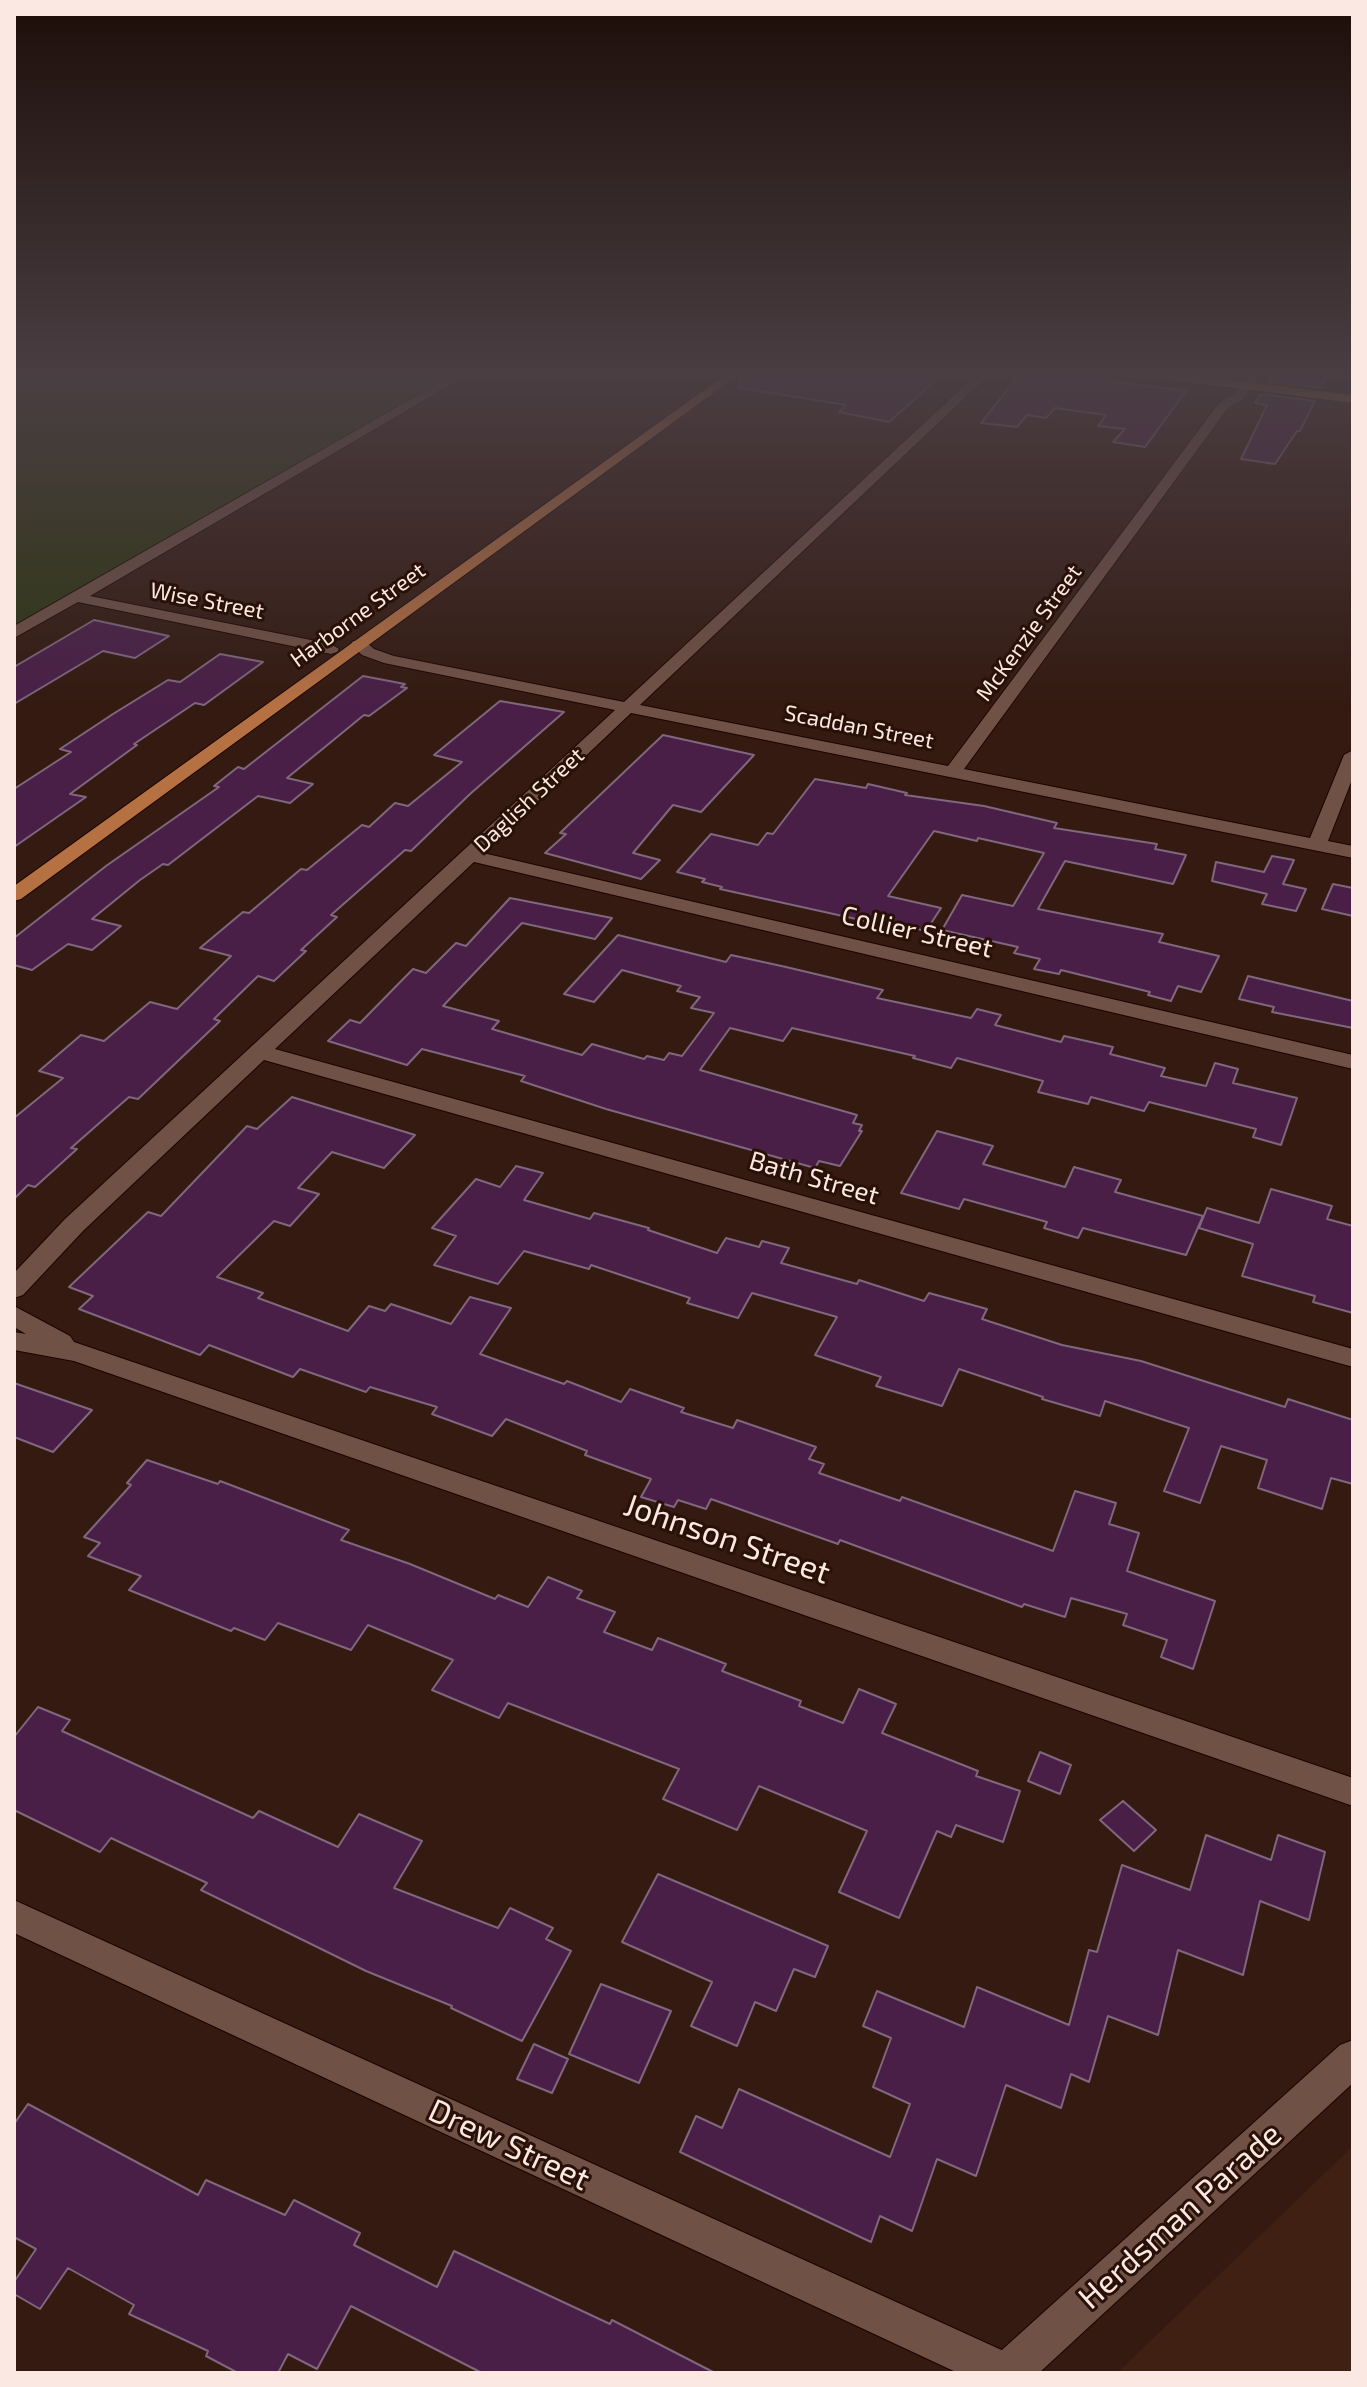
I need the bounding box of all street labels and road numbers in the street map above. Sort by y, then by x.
street label: Harborne Street [285,557,431,673]
street label: McKenzie Street [971,560,1087,706]
street label: Wise Street [148,577,266,625]
street label: Scaddan Street [782,700,936,754]
street label: Daglish Street [468,742,590,858]
street label: Collier Street [839,899,995,965]
street label: Bath Street [746,1145,882,1211]
street label: Johnson Street [619,1486,835,1592]
street label: Drew Street [422,2091,596,2199]
street label: Herdsman Parade [1071,2115,1289,2317]

